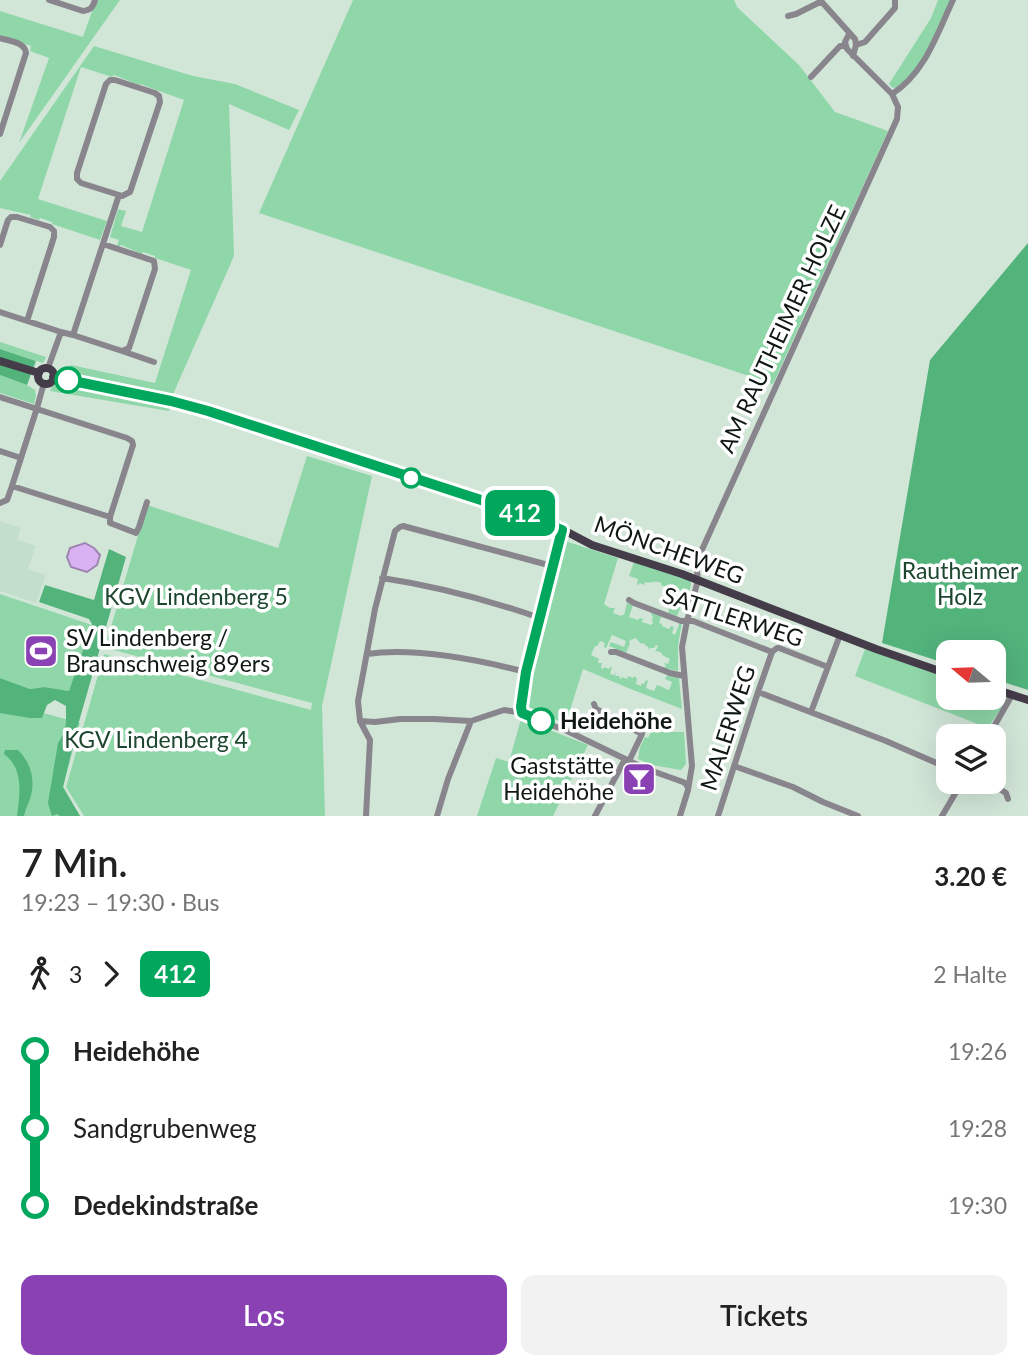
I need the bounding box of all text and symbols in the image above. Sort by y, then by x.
street label: AM RAUTHEIMER HOLZE [711,200,851,457]
unlabelled marker [55,367,81,393]
unlabelled marker [401,468,421,488]
line badge: 412 [480,490,560,536]
text: 412 [499,498,541,527]
street label: MÖNCHEWEG [591,509,748,589]
park label: Rautheimer Holz [902,556,1019,610]
street label: SATTLERWEG [660,580,807,652]
park label: KGV Lindenberg 5 [104,582,288,610]
place label: SV Lindenberg / Braunschweig 89ers [66,623,270,677]
sports icon: SV Lindenberg / Braunschweig 89ers [22,632,60,670]
north arrow [936,640,1006,710]
map controls [936,640,1006,794]
street label: MALERWEG [694,662,760,794]
place label: Heidehöhe [560,706,672,734]
marker: Heidehöhe [528,708,554,734]
button: layers [936,724,1006,794]
park label: KGV Lindenberg 4 [64,725,248,753]
place label: Gaststätte Heidehöhe [503,751,614,805]
bar icon: Gaststätte Heidehöhe [620,760,658,798]
text: 7 Min. [21,839,128,885]
text: 3.20 € [934,860,1007,892]
text: 19:23 – 19:30 · Bus [21,888,220,916]
icon: walk [21,955,59,993]
icon: forward [92,955,130,993]
text: 412 [154,959,196,988]
text: 3 [69,960,82,988]
text: 2 Halte [933,960,1007,988]
text: Heidehöhe [73,1035,200,1067]
text: 19:26 [948,1037,1007,1065]
text: Sandgrubenweg [73,1112,257,1144]
text: 19:28 [948,1114,1007,1142]
text: Dedekindstraße [73,1189,258,1221]
text: 19:30 [948,1191,1007,1219]
button: Los [21,1275,507,1355]
button: Tickets [521,1275,1007,1355]

